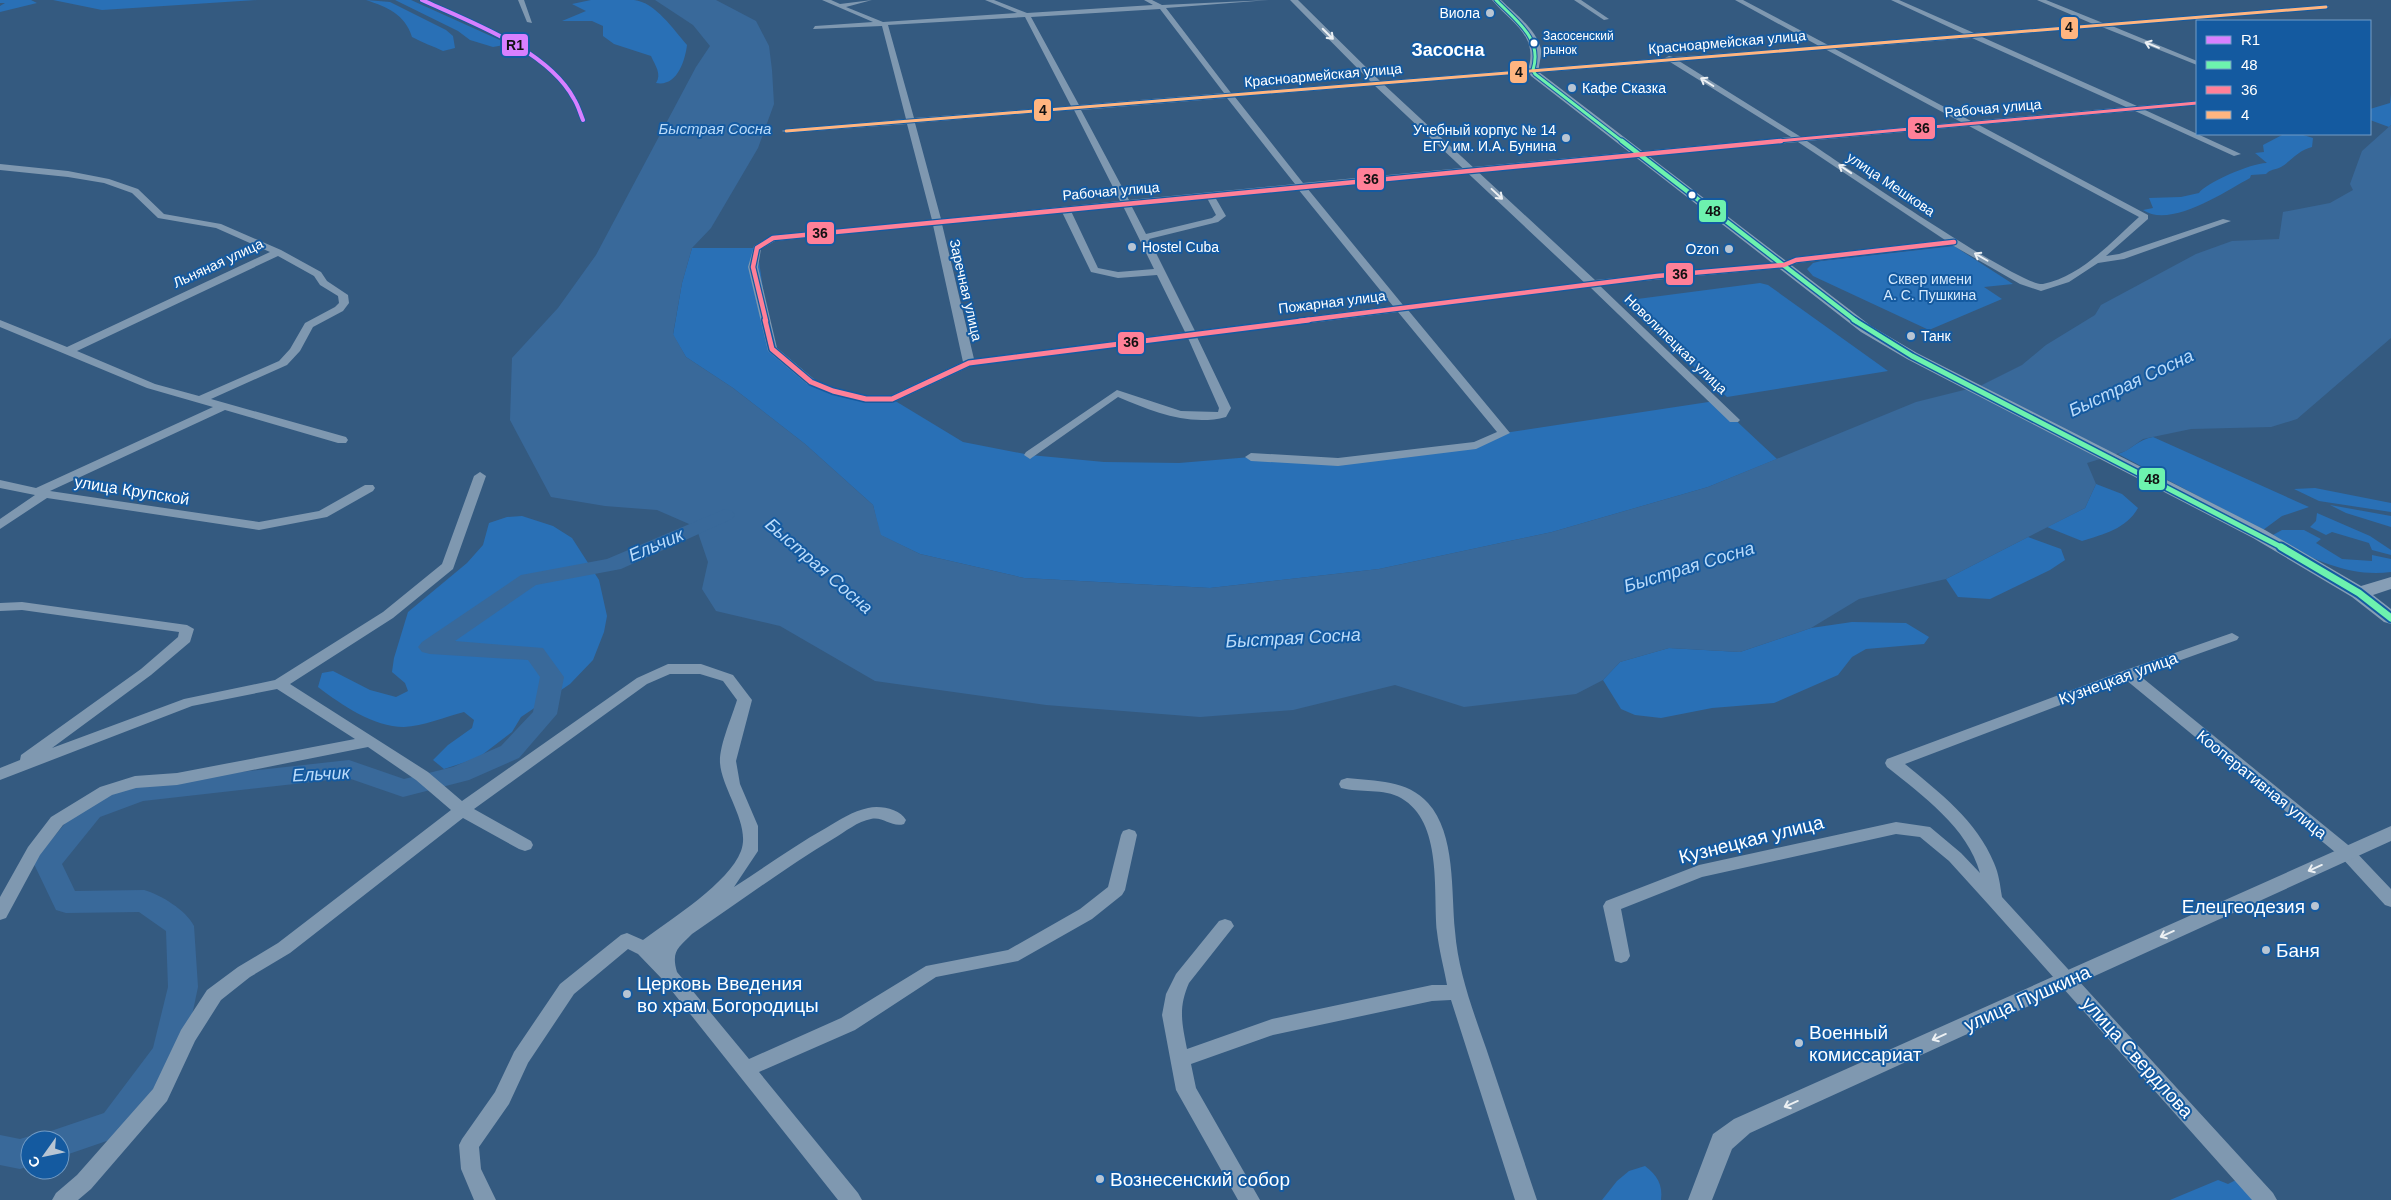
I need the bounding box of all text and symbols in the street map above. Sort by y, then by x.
place label: Виола [1439,5,1480,21]
marker: Виола [1484,7,1496,19]
line badge: 4 [2060,16,2079,40]
text: 4 [2065,19,2073,35]
legend [2196,20,2371,135]
street label: Красноармейская улица [1647,27,1807,57]
one-way arrow [1322,28,1334,40]
place label: Засосенский рынок [1543,29,1614,57]
text: R1 [2241,31,2260,48]
line badge: R1 [501,33,529,57]
text: R1 [506,37,524,53]
marker: Засосенский рынок [1529,38,1539,48]
district label: Засосна [1412,40,1485,60]
one-way arrow [2145,40,2160,49]
text: 48 [2241,56,2258,73]
street label: Красноармейская улица [1243,60,1403,90]
line badge: 4 [1509,60,1528,84]
text: 4 [1515,64,1523,80]
one-way arrow [1701,77,1715,87]
place label: Кафе Сказка [1582,80,1666,96]
text: 36 [2241,81,2258,98]
marker: Кафе Сказка [1566,82,1578,94]
street label: Рабочая улица [1944,96,2042,120]
line badge: 4 [1033,98,1052,122]
text: 4 [1039,102,1047,118]
text: 4 [2241,106,2249,123]
line badge: 36 [1907,116,1936,140]
water label: Быстрая Сосна [659,120,771,137]
text: 36 [1914,120,1930,136]
place label: Учебный корпус № 14 ЕГУ им. И.А. Бунина [1413,122,1556,154]
marker: Учебный корпус № 14 ЕГУ им. И.А. Бунина [1560,132,1572,144]
street label: улица Мешкова [1844,149,1938,219]
one-way arrow [1838,164,1852,174]
line badge: 36 [1356,167,1385,191]
text: 36 [1363,171,1379,187]
street label: Рабочая улица [1062,179,1160,203]
one-way arrow [1491,188,1503,200]
unlabelled marker [1687,190,1697,200]
line badge: 48 [1698,199,1727,223]
text: 48 [1705,203,1721,219]
line badge: 36 [806,221,835,245]
text: 36 [812,225,828,241]
street label: Льняная улица [171,235,266,291]
street label: Заречная улица [946,237,986,343]
place label: Hostel Cuba [1142,239,1219,255]
marker: Hostel Cuba [1126,241,1138,253]
place label: Ozon [1686,241,1719,257]
marker: Ozon [1723,243,1735,255]
one-way arrow [1974,252,1989,262]
line badge: 36 [1665,262,1694,286]
text: 36 [1672,266,1688,282]
park label: Сквер имени А. С. Пушкина [1884,271,1977,303]
street label: Пожарная улица [1277,287,1387,317]
street label: Новолипецкая улица [1621,291,1731,397]
place label: Танк [1921,328,1951,344]
marker: Танк [1905,330,1917,342]
line badge: 36 [1117,331,1145,355]
text: 36 [1123,334,1139,350]
water label: Быстрая Сосна [2065,345,2197,421]
line badge: 48 [2138,467,2166,491]
text: 48 [2144,471,2160,487]
street label: улица Крупской [73,473,191,508]
water label: Быстрая Сосна [761,514,877,618]
water label: Ельчик [625,524,688,566]
water label: Быстрая Сосна [1621,538,1757,596]
water label: Быстрая Сосна [1225,624,1361,652]
street label: Кузнецкая улица [2057,649,2180,708]
street label: Кооперативная улица [2193,727,2330,842]
water label: Ельчик [292,762,352,786]
street label: Кузнецкая улица [1677,811,1826,868]
one-way arrow [2308,863,2323,873]
place label: Елецгеодезия [2182,896,2305,917]
marker: Елецгеодезия [2309,900,2321,912]
one-way arrow [2160,930,2175,940]
place label: Баня [2276,940,2320,961]
marker: Баня [2260,944,2272,956]
street label: улица Пушкина [1961,961,2094,1036]
place label: Церковь Введения во храм Богородицы [637,973,819,1016]
marker: Церковь Введения во храм Богородицы [621,988,633,1000]
street label: улица Свердлова [2078,993,2198,1122]
place label: Военный комиссариат [1809,1022,1922,1065]
one-way arrow [1932,1033,1947,1043]
marker: Военный комиссариат [1793,1037,1805,1049]
one-way arrow [1784,1100,1799,1110]
north arrow [20,1130,70,1180]
text: С [25,1153,44,1171]
place label: Вознесенский собор [1110,1169,1290,1190]
marker: Вознесенский собор [1094,1173,1106,1185]

